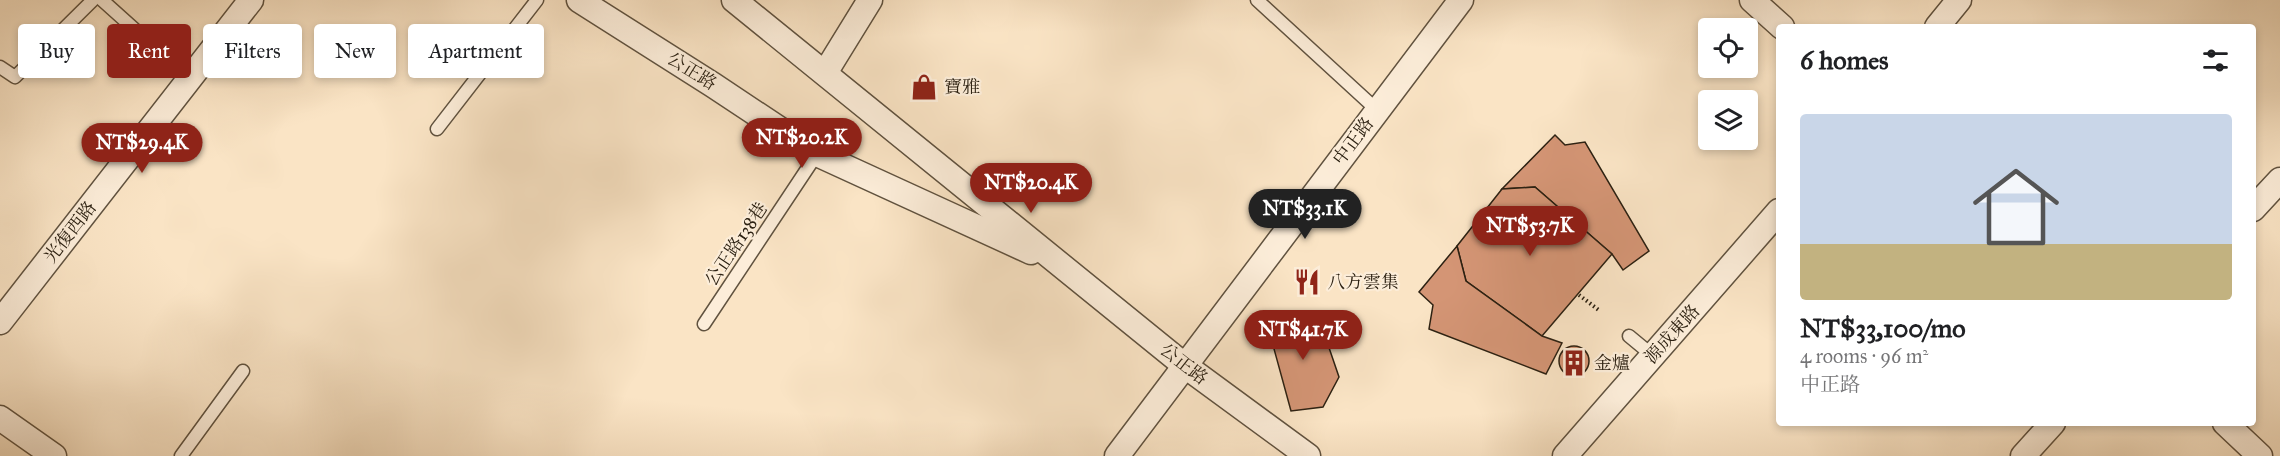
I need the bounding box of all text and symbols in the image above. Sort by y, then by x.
map controls [1698,18,1758,150]
button: locate [1698,18,1758,78]
chip: Buy [18,24,95,78]
chip: Rent [107,24,191,78]
chip: Filters [203,24,302,78]
chip: New [314,24,396,78]
chip: Apartment [408,24,544,78]
text: 6 homes [1800,44,1889,76]
icon: filters [2199,44,2232,77]
street label: 公正路 [663,47,721,95]
shop icon: 寶雅 [909,72,939,102]
place label: 寶雅 [944,76,980,98]
button: layers [1698,90,1758,150]
street label: 中正路 [1328,113,1378,169]
pin: NT$20.2K [740,118,864,169]
pin: NT$29.4K [80,123,204,174]
text: NT$20.2K [756,125,848,149]
text: NT$29.4K [96,130,188,154]
icon: home [1962,153,2070,261]
pin: NT$20.4K [969,163,1093,214]
text: NT$20.4K [984,170,1078,194]
pin: NT$33.1K [1243,189,1367,240]
text: NT$33.1K [1263,196,1347,220]
street label: 光復西路 [39,197,101,267]
street label: 公正路138巷 [700,198,772,290]
pin: NT$53.7K [1468,206,1592,257]
text: NT$53.7K [1486,213,1574,237]
restaurant icon: 八方雲集 [1292,267,1322,297]
place label: 八方雲集 [1327,271,1399,293]
street label: 源成東路 [1640,300,1704,368]
pin: NT$41.7K [1241,310,1365,361]
text: NT$33,100/mo [1800,312,1965,344]
text: NT$41.7K [1258,317,1348,341]
street label: 公正路 [1156,339,1212,389]
text: 4 rooms · 96 m² [1800,344,1928,368]
building icon: 金爐 [1559,348,1589,378]
place label: 金爐 [1594,352,1630,374]
text: 中正路 [1800,372,1860,396]

